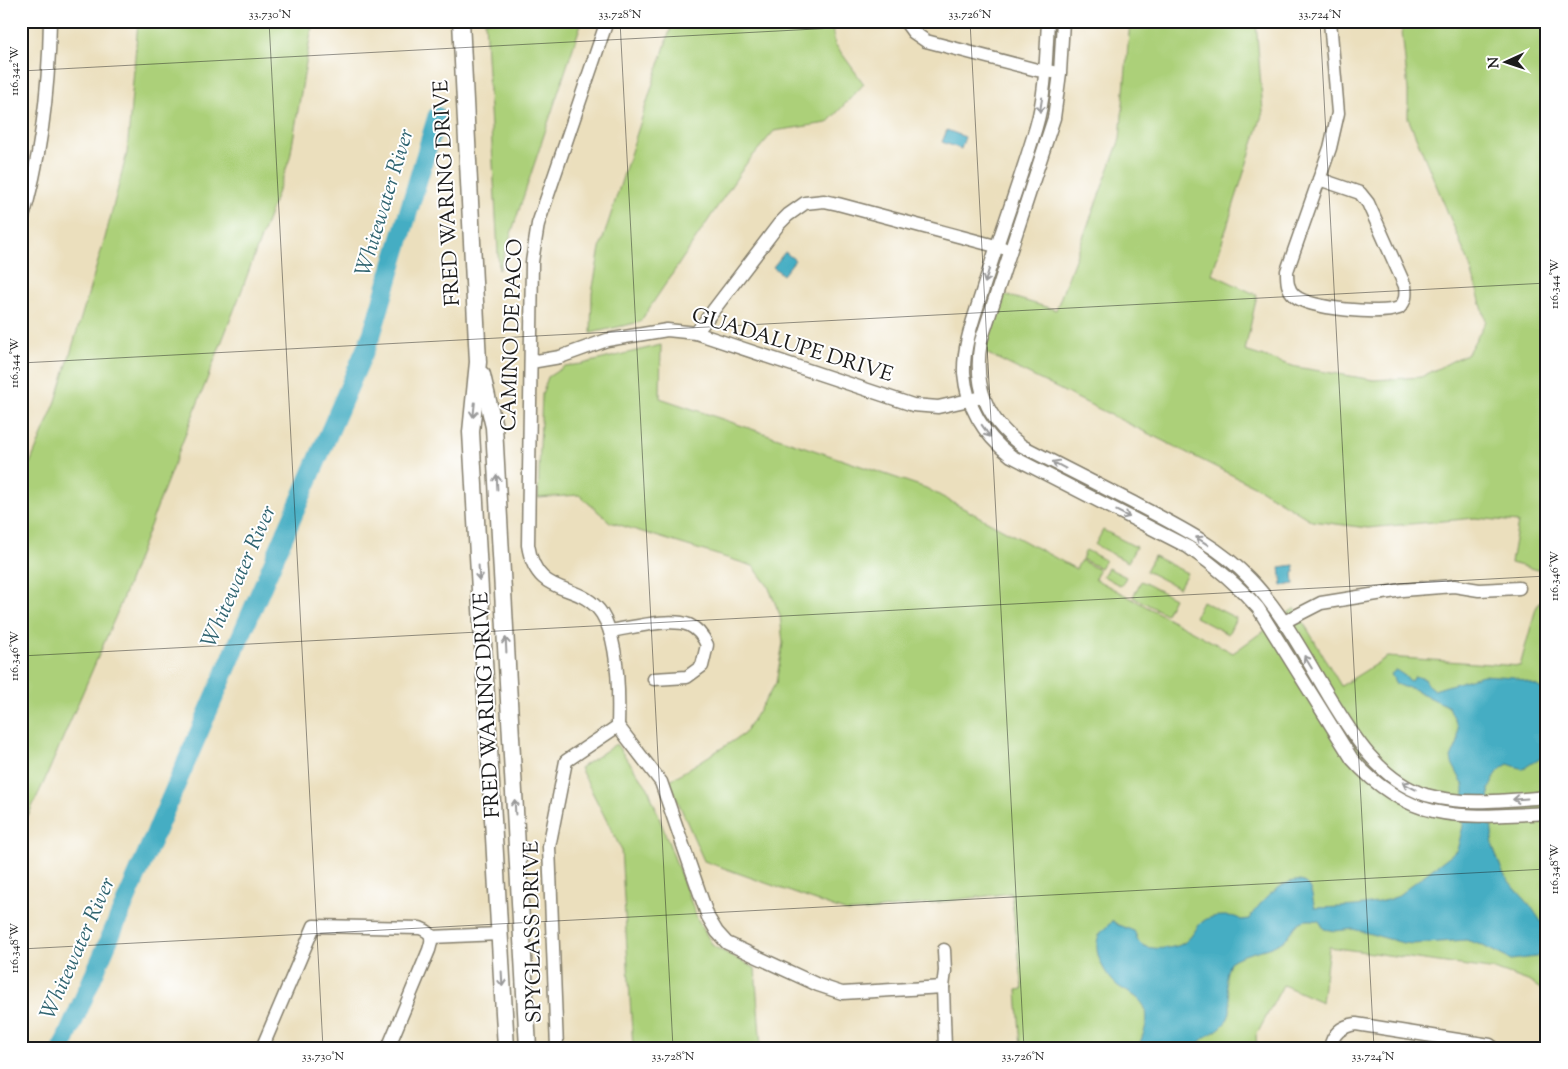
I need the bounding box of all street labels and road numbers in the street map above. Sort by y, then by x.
street label: FRED WARING DRIVE [427,79,469,307]
street label: CAMINO DE PACO [495,238,531,432]
street label: GUADALUPE DRIVE [688,301,897,391]
street label: FRED WARING DRIVE [467,591,509,819]
street label: SPYGLASS DRIVE [517,840,551,1023]

